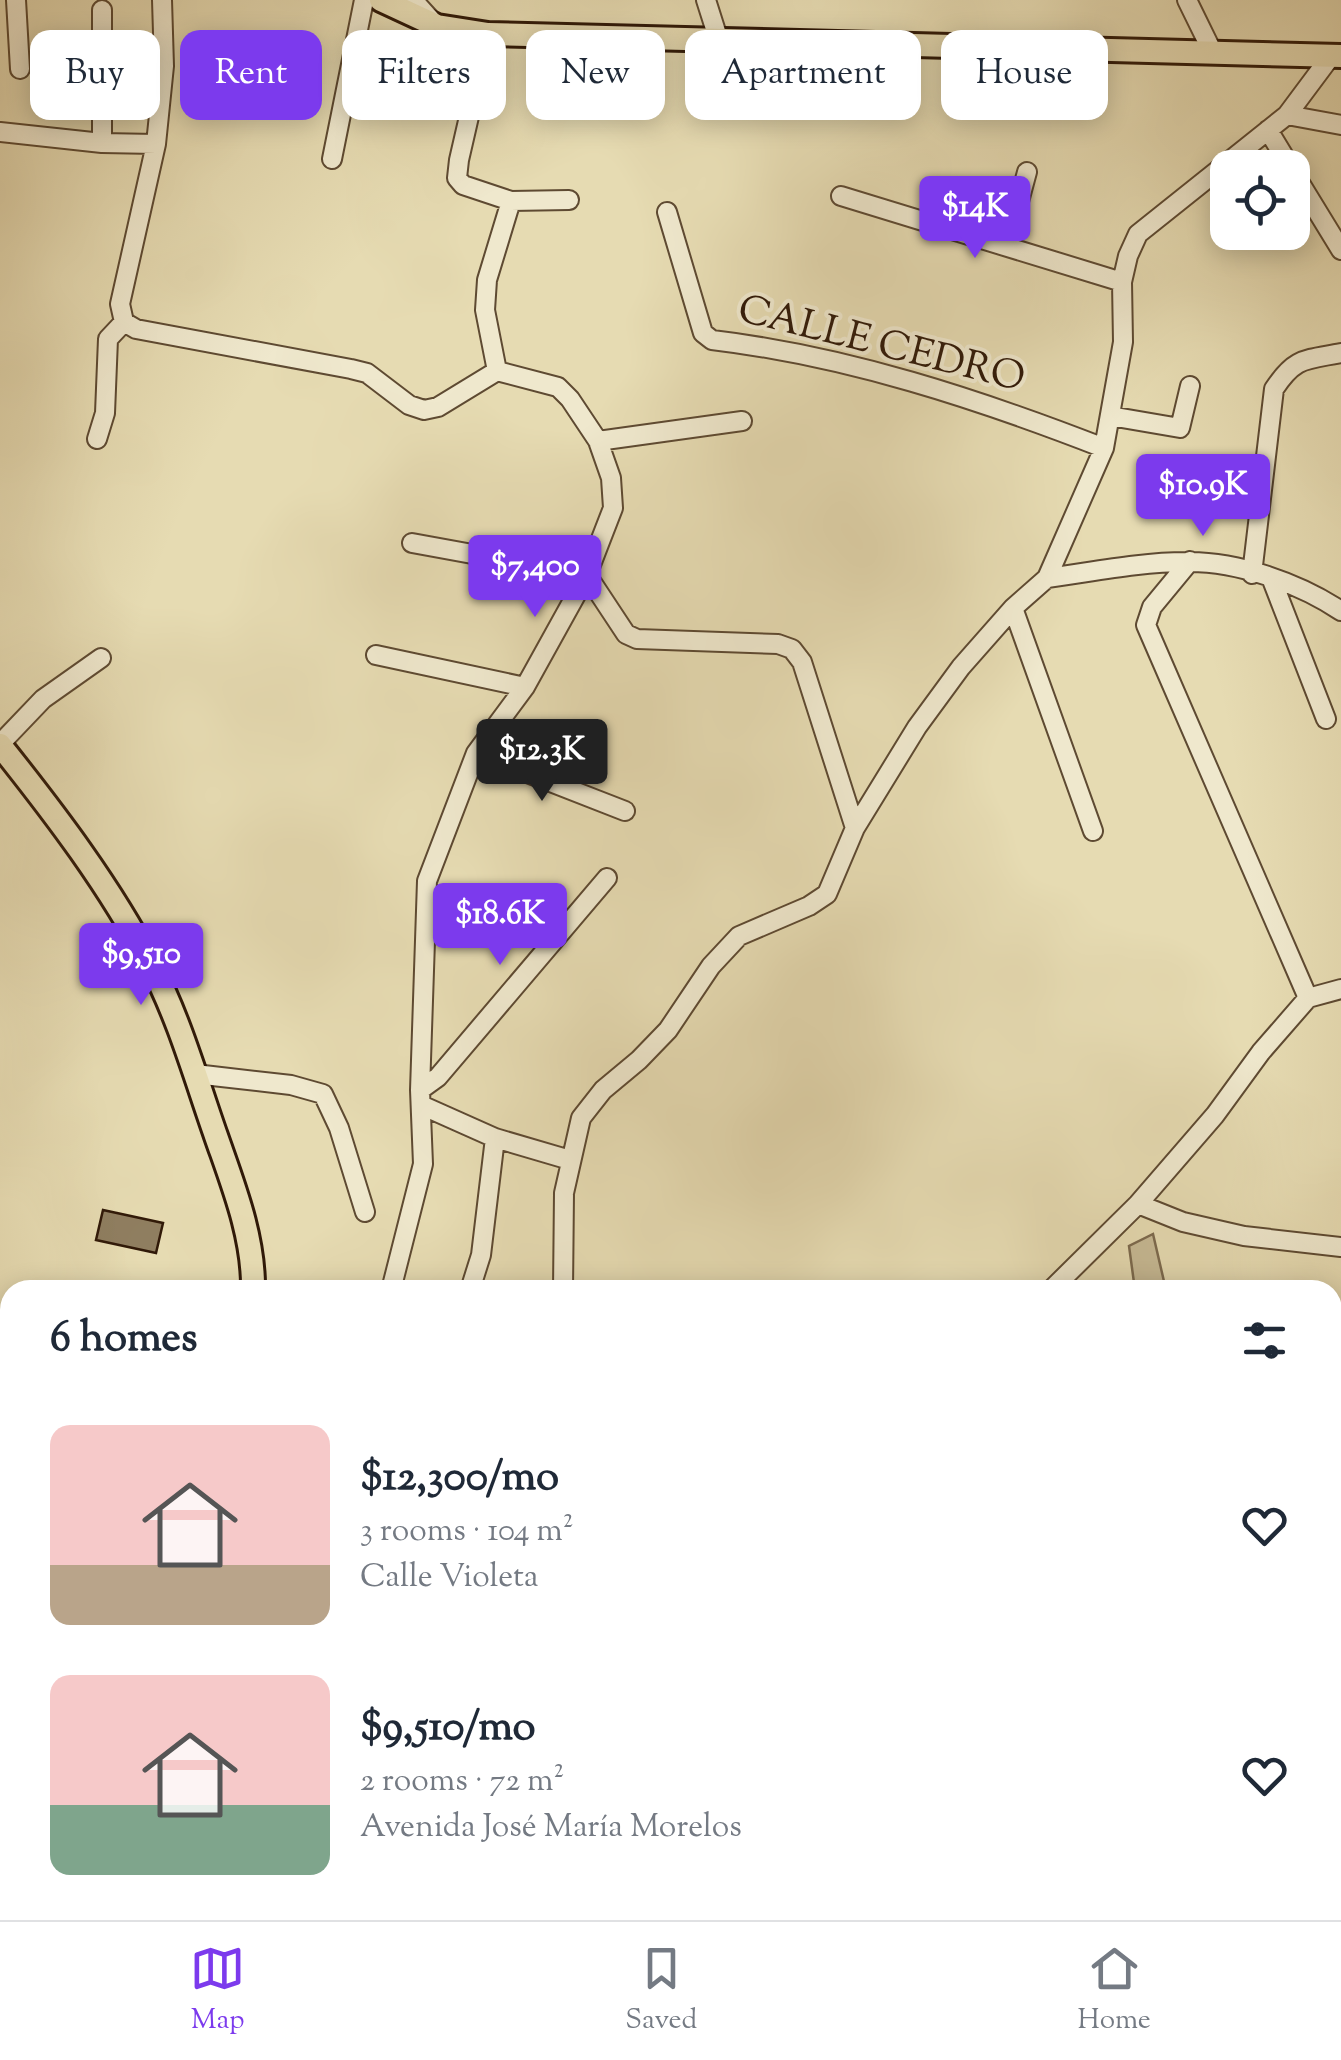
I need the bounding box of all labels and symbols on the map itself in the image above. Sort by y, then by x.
pin: $14K [916,176,1034,261]
street label: CALLE CEDRO [732,283,1030,409]
pin: $10.9K [1122,454,1284,539]
pin: $7,400 [454,535,616,620]
pin: $12.3K [461,719,623,804]
pin: $18.6K [419,883,581,968]
pin: $9,510 [60,923,222,1008]

